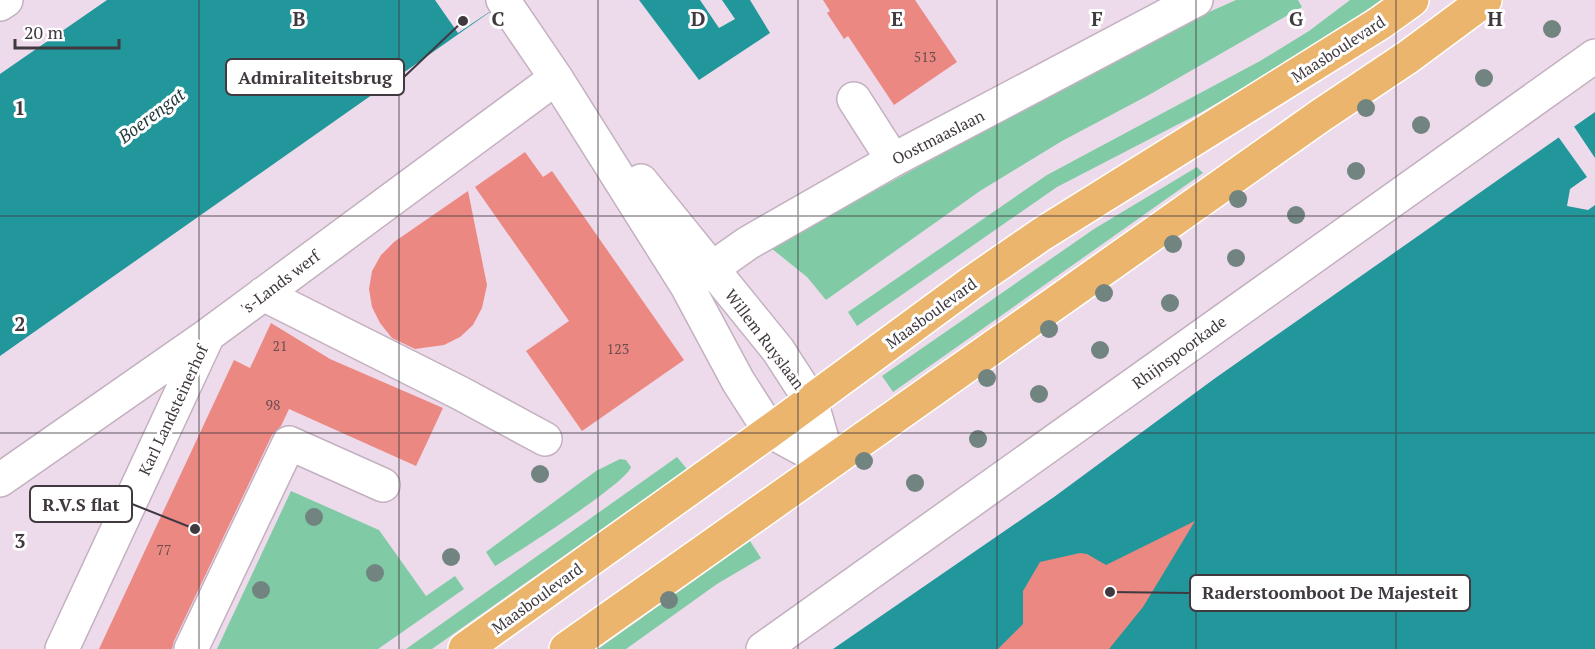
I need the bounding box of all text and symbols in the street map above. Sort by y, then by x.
text: B [293,5,306,32]
text: C [491,5,505,32]
text: D [691,5,705,32]
text: E [891,5,903,32]
text: F [1091,5,1103,32]
text: G [1289,5,1303,32]
text: H [1487,5,1503,32]
street label: Maasboulevard [1287,10,1389,88]
scale bar [15,12,118,50]
text: 20 m [24,20,64,44]
house number: 513 [914,47,936,66]
callout: Admiraliteitsbrug [226,59,404,95]
text: Admiraliteitsbrug [238,65,393,89]
water label: Boerengat [112,81,190,149]
text: 1 [14,94,26,121]
street label: Oostmaaslaan [888,104,988,170]
street label: 's-Lands werf [236,244,325,319]
street label: Maasboulevard [881,272,981,353]
street label: Willem Ruyslaan [720,284,810,394]
text: 2 [14,310,26,337]
street label: Rhijnspoorkade [1127,310,1231,394]
house number: 21 [273,336,287,355]
house number: 123 [607,339,629,358]
street label: Karl Landsteinerhof [133,340,214,479]
house number: 98 [266,395,280,414]
callout: R.V.S flat [30,486,132,522]
text: R.V.S flat [42,492,120,516]
text: 3 [14,527,26,554]
house number: 77 [157,540,171,559]
street label: Maasboulevard [487,557,587,638]
callout: Raderstoomboot De Majesteit [1190,575,1470,611]
text: Raderstoomboot De Majesteit [1202,580,1458,604]

